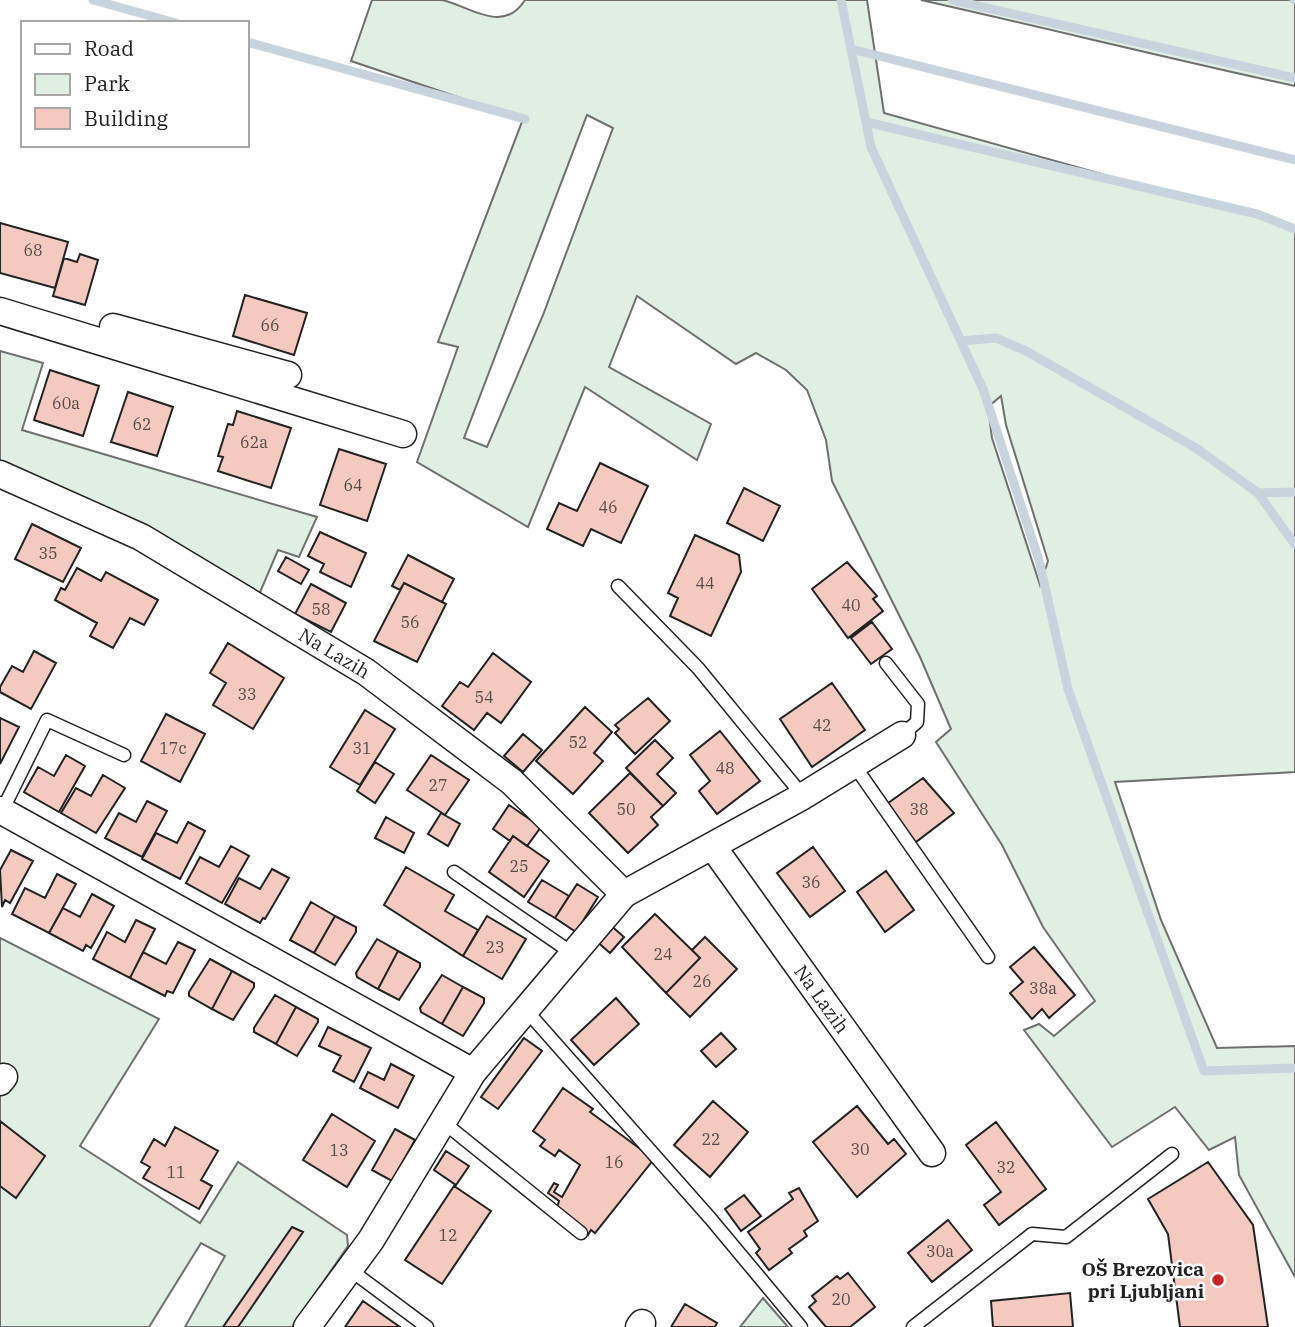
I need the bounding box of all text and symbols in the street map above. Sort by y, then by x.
legend [21,21,248,147]
text: Road [84,34,134,62]
text: Park [84,69,131,97]
text: Building [84,104,169,132]
house number: 68 [23,240,43,260]
house number: 66 [260,315,280,335]
house number: 60a [52,393,80,413]
house number: 62 [132,414,152,434]
house number: 62a [240,432,268,452]
house number: 64 [343,475,363,495]
house number: 46 [598,497,618,517]
house number: 35 [38,543,58,563]
house number: 44 [695,573,715,593]
house number: 40 [841,595,861,615]
house number: 58 [311,599,331,619]
house number: 56 [400,612,420,632]
street label: Na Lazih [295,623,374,684]
house number: 33 [237,684,257,704]
house number: 54 [474,687,494,707]
house number: 42 [812,715,832,735]
house number: 52 [568,732,588,752]
house number: 17c [159,738,187,758]
house number: 31 [352,738,372,758]
house number: 48 [715,758,735,778]
house number: 27 [428,775,448,795]
house number: 50 [616,799,636,819]
house number: 38 [909,799,929,819]
house number: 25 [509,856,529,876]
house number: 36 [801,872,821,892]
house number: 23 [485,937,505,957]
house number: 24 [653,944,673,964]
street label: Na Lazih [789,960,855,1038]
house number: 26 [692,971,712,991]
house number: 38a [1029,978,1057,998]
house number: 22 [701,1129,721,1149]
house number: 30 [850,1139,870,1159]
house number: 13 [329,1140,349,1160]
house number: 16 [604,1152,624,1172]
house number: 32 [996,1157,1016,1177]
house number: 11 [166,1162,186,1182]
house number: 12 [438,1225,458,1245]
house number: 30a [926,1241,954,1261]
place label: OŠ Brezovica pri Ljubljani [1081,1257,1204,1303]
marker: OŠ Brezovica pri Ljubljani [1210,1272,1226,1288]
house number: 20 [831,1289,851,1309]

